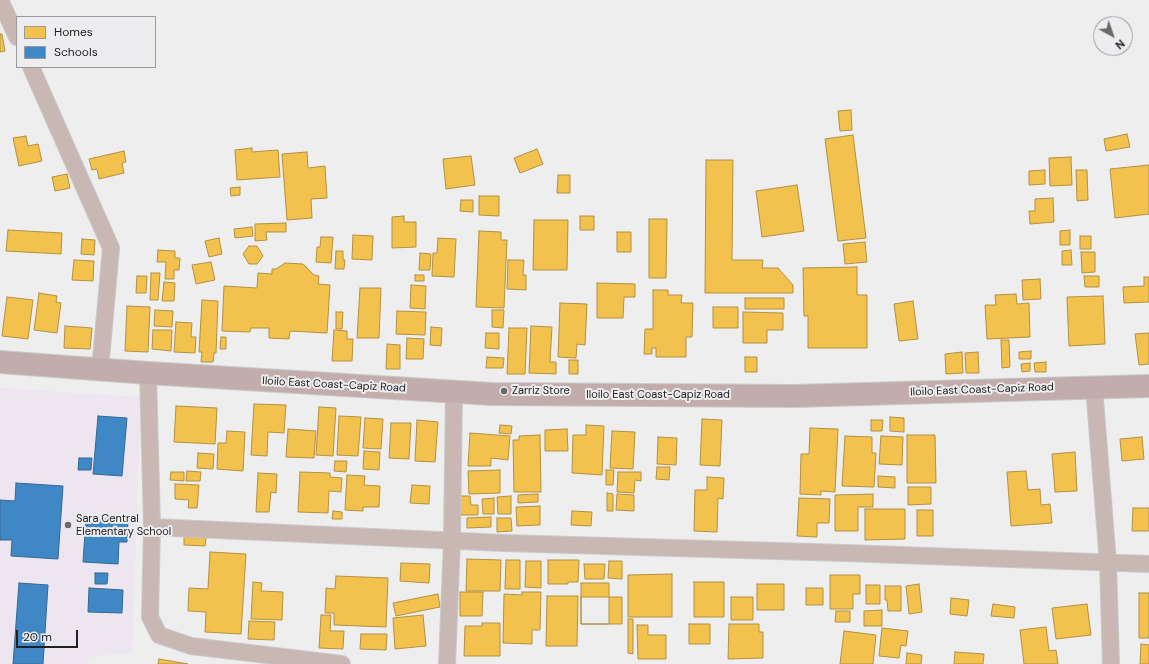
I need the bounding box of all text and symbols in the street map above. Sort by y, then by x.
legend [16,16,156,68]
north arrow [1093,16,1133,56]
text: Homes [54,24,93,40]
text: N [1112,36,1128,52]
text: Schools [54,44,98,60]
street label: Iloilo East Coast-Capiz Road [262,375,406,395]
street label: Iloilo East Coast-Capiz Road [910,381,1054,399]
place label: Zarriz Store [512,384,570,398]
marker: Zarriz Store [499,386,509,396]
street label: Iloilo East Coast-Capiz Road [586,388,730,402]
place label: Sara Central Elementary School [76,512,171,538]
marker: Sara Central Elementary School [63,520,73,530]
scale bar [18,622,80,648]
text: 20 m [23,629,52,645]

